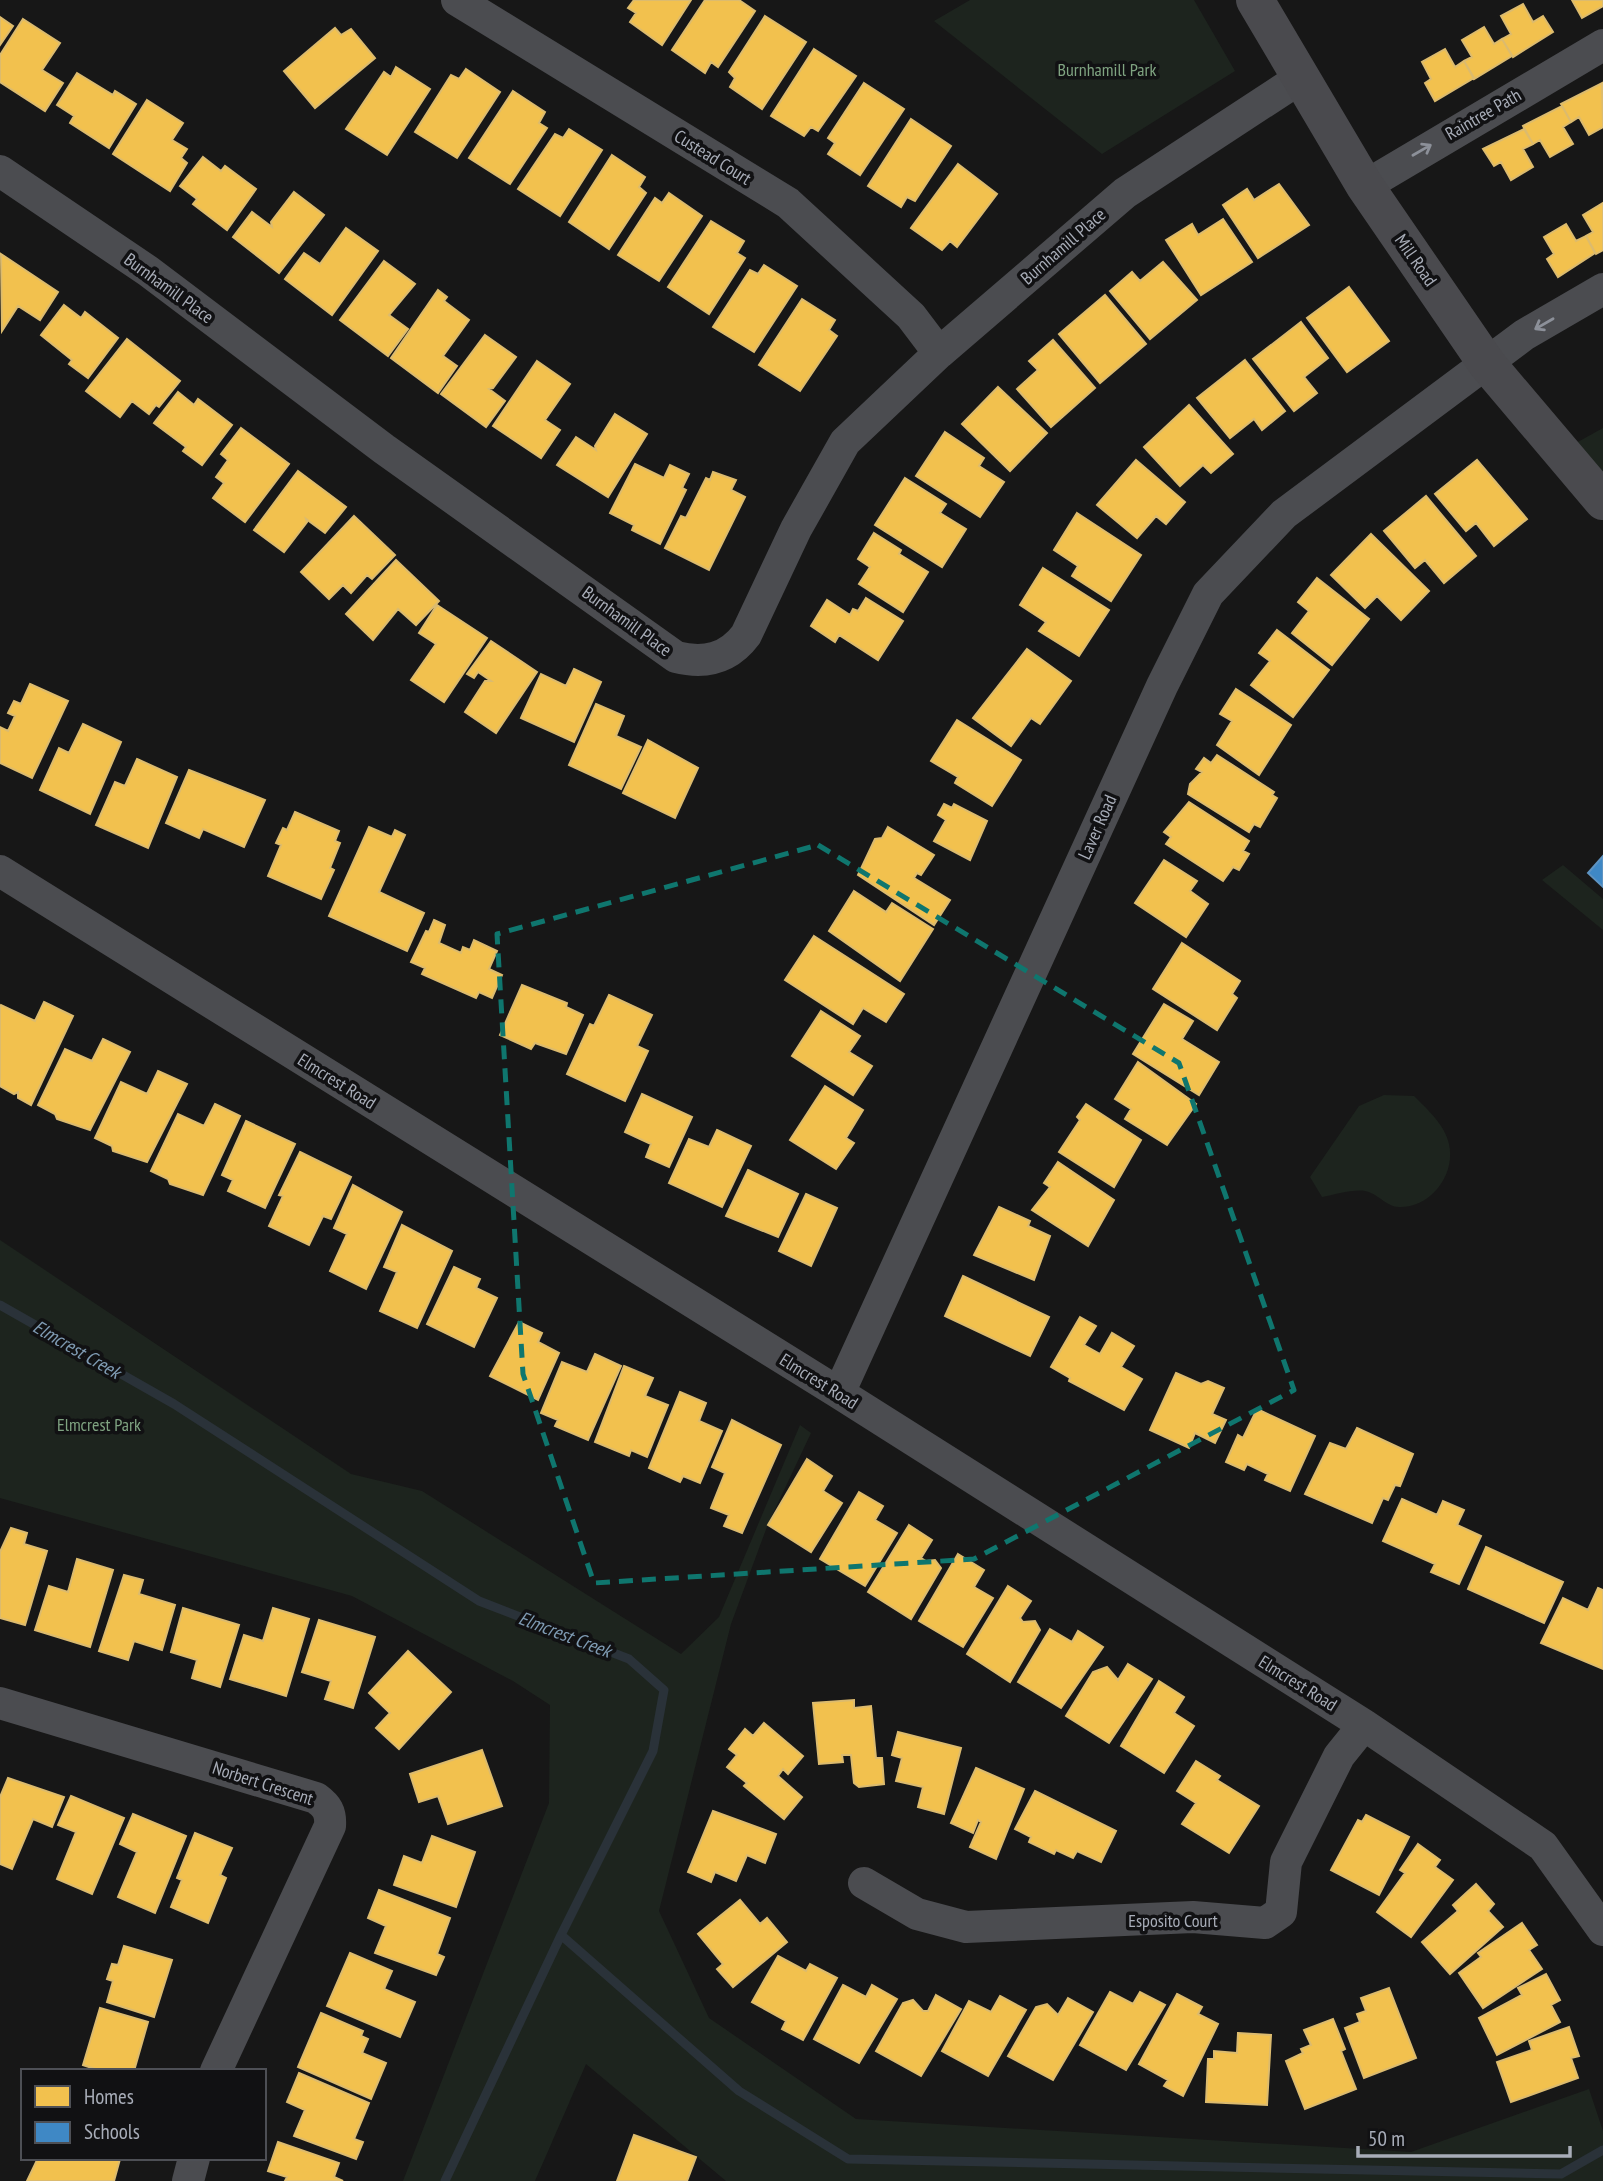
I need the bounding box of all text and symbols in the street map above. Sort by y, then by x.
park label: Burnhamill Park [1058,58,1156,81]
street label: Raintree Path [1441,83,1525,145]
street label: Custead Court [670,124,756,190]
one-way arrow [1412,143,1432,157]
street label: Burnhamill Place [1016,203,1110,289]
street label: Mill Road [1390,230,1442,290]
street label: Burnhamill Place [120,248,218,328]
one-way arrow [1534,317,1554,331]
street label: Burnhamill Place [578,581,676,661]
street label: Laver Road [1073,791,1121,863]
street label: Elmcrest Road [294,1048,380,1114]
water label: Elmcrest Creek [29,1314,127,1385]
street label: Elmcrest Road [776,1348,862,1414]
park label: Elmcrest Park [57,1413,141,1436]
water label: Elmcrest Creek [515,1605,617,1664]
street label: Elmcrest Road [1255,1650,1341,1716]
street label: Norbert Crescent [210,1756,316,1810]
street label: Esposito Court [1128,1909,1218,1932]
legend [21,2069,266,2160]
text: Homes [84,2083,134,2110]
scale bar [1358,2114,1570,2158]
text: Schools [84,2118,140,2145]
text: 50 m [1368,2125,1405,2152]

